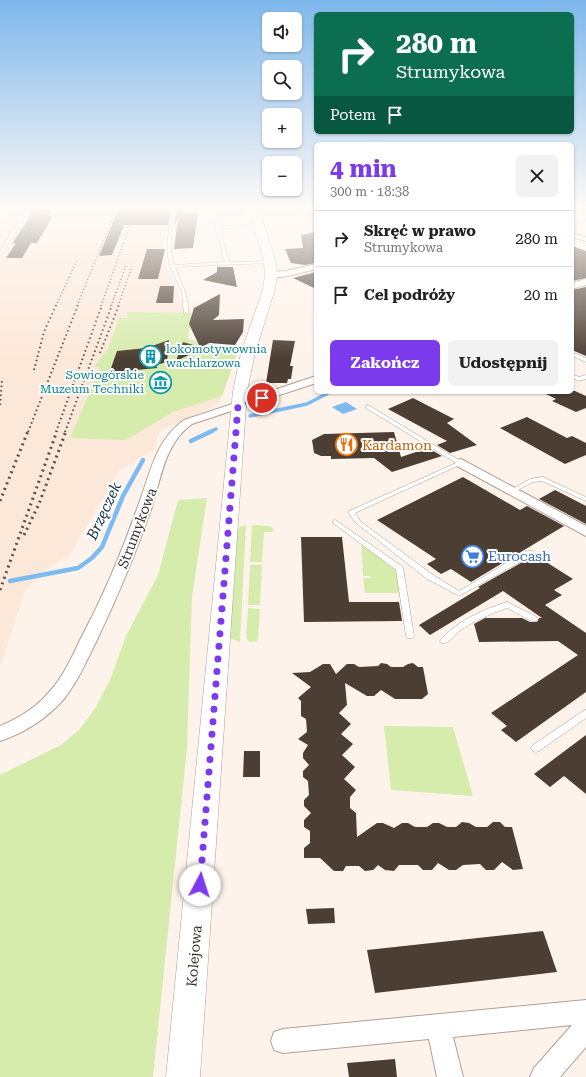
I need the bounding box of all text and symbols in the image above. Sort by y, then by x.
map controls [262,12,302,196]
button: sound [262,12,302,52]
text: 280 m [396,27,477,60]
icon: right [330,28,382,80]
button: search [262,60,302,100]
text: Strumykowa [396,61,505,82]
icon: arrive [384,104,406,126]
text: Potem [330,106,376,124]
button: + [262,108,302,148]
text: 4 min [330,155,397,183]
button: close [516,155,558,197]
button: − [262,156,302,196]
text: 300 m · 18:38 [330,184,409,199]
text: Skręć w prawo [364,222,476,240]
icon: right [330,228,352,250]
text: 280 m [515,230,558,248]
text: Strumykowa [364,240,443,255]
icon: arrive [330,284,352,306]
text: Cel podróży [364,286,455,304]
text: 20 m [524,286,558,304]
button: Zakończ [330,340,440,386]
button: Udostępnij [448,340,558,386]
place label: lokomotywownia wachlarzowa [166,342,267,370]
building icon: lokomotywownia wachlarzowa [137,343,163,369]
place label: Sowiogórskie Muzeum Techniki [40,368,144,396]
museum icon: Sowiogórskie Muzeum Techniki [147,369,173,395]
pin [245,381,279,415]
icon: arrive [251,387,273,409]
restaurant icon: Kardamon [333,432,359,458]
place label: Kardamon [362,437,432,453]
water label: Brzęczek [82,479,126,544]
street label: Strumykowa [114,485,160,571]
supermarket icon: Eurocash [459,543,485,569]
place label: Eurocash [488,548,551,564]
position arrow [179,864,221,906]
street label: Kolejowa [183,924,205,988]

